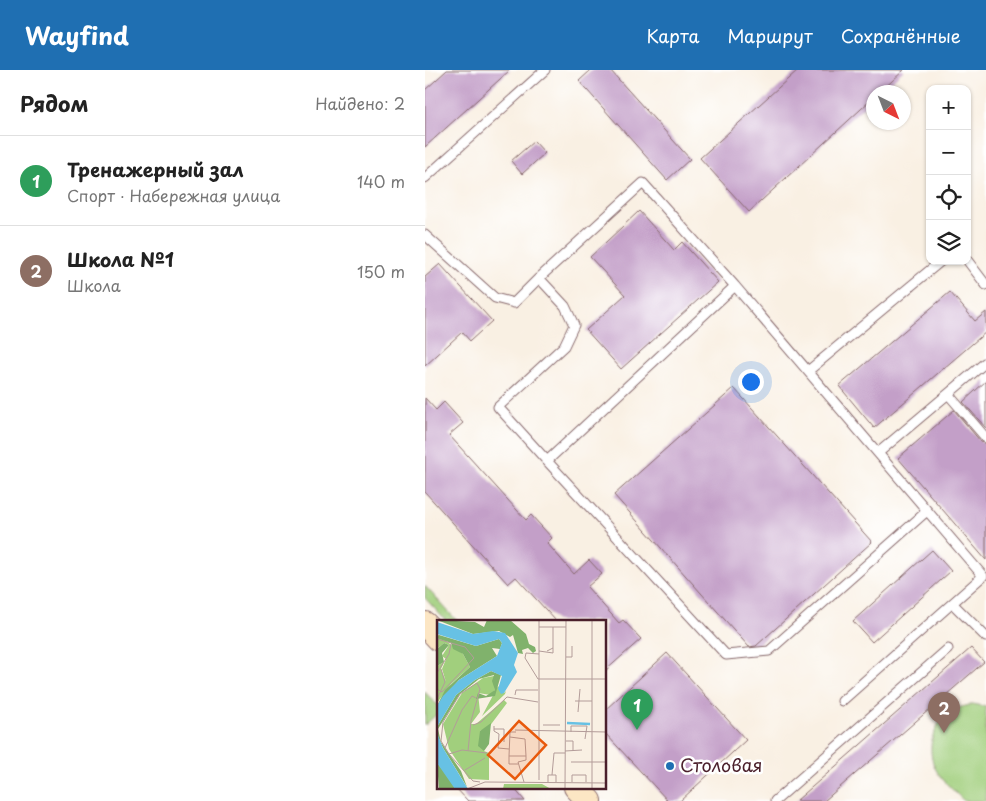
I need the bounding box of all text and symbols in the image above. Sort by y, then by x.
text: Wayfind [25,17,129,53]
text: Карта [647,22,699,49]
text: Маршрут [727,22,813,49]
text: Сохранённые [841,22,961,49]
north arrow [866,85,911,130]
map controls [926,85,971,265]
button: + [926,85,971,130]
text: Рядом [20,87,88,119]
text: Найдено: 2 [315,91,405,115]
button: − [926,130,971,175]
text: Тренажерный зал [67,155,244,183]
text: 1 [32,169,40,193]
text: 140 m [357,169,405,193]
button: locate [926,175,971,220]
text: Спорт · Набережная улица [67,183,280,207]
button: layers [926,220,971,265]
text: Школа №1 [67,245,174,273]
text: 2 [30,259,42,283]
text: 150 m [357,259,405,283]
text: Школа [67,273,121,297]
your location [738,369,764,395]
inset map [437,620,606,788]
pin: 1 [621,689,653,730]
pin: 2 [928,692,960,733]
place label: Столовая [680,751,763,778]
marker: Столовая [664,760,676,772]

